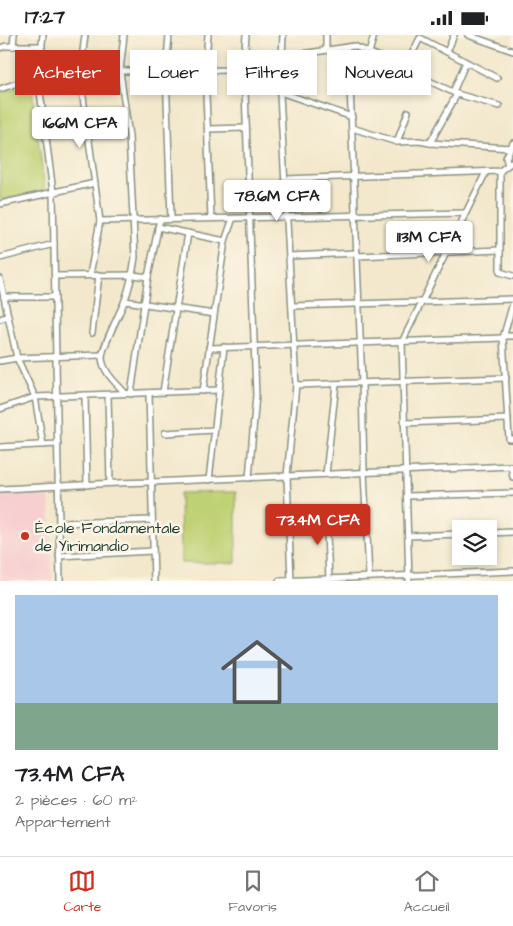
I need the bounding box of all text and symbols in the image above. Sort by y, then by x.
text: 17:27 [25,4,65,31]
chip: Acheter [15,50,120,95]
chip: Louer [130,50,217,95]
chip: Filtres [227,50,317,95]
chip: Nouveau [327,50,431,95]
pin: 166M CFA [28,107,132,149]
text: 166M CFA [43,112,117,134]
pin: 78.6M CFA [220,179,334,222]
text: 78.6M CFA [235,185,319,207]
pin: 113M CFA [377,221,481,263]
text: 113M CFA [397,226,461,248]
pin: 73.4M CFA [261,503,375,546]
text: 73.4M CFA [276,509,360,531]
place label: École Fondamentale de Yirimandio [35,517,181,557]
map controls [452,520,497,565]
button: layers [452,520,497,565]
marker: École Fondamentale de Yirimandio [19,530,31,542]
icon: home [212,627,302,717]
text: 73.4M CFA [15,760,125,789]
text: 2 pièces · 60 m² [15,789,137,811]
text: Appartement [15,811,111,833]
tab: Carte [63,867,101,917]
tab: Favoris [228,867,277,917]
tab: Accueil [404,867,450,917]

